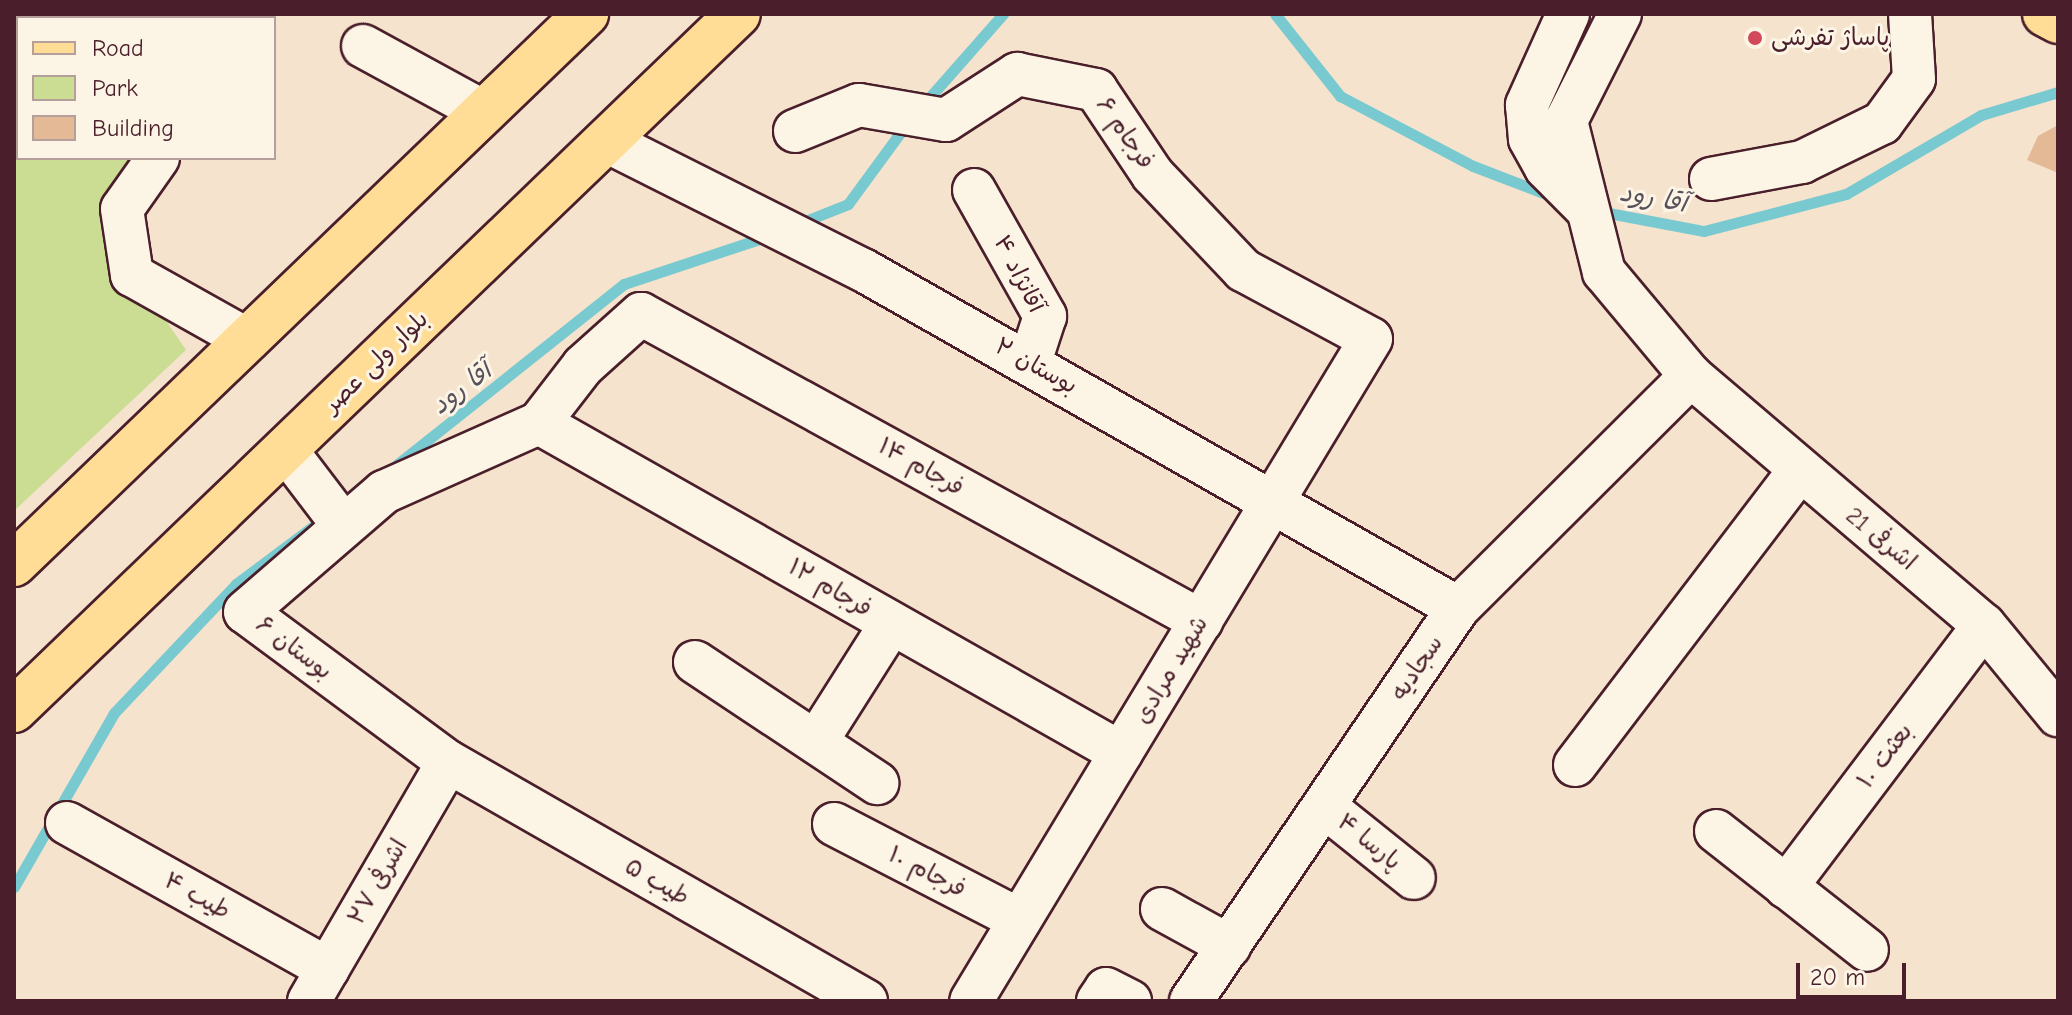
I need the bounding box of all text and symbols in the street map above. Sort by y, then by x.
legend [16,16,276,160]
place label: پاساژ تفرشی [1771,24,1889,52]
marker: پاساژ تفرشی [1746,29,1764,47]
text: Road [92,34,144,62]
text: Park [92,74,138,102]
street label: فرجام ۶ [1090,91,1160,175]
text: Building [92,114,174,142]
water label: آقا رود [1617,178,1689,220]
street label: آقانژاد ۴ [987,231,1051,317]
street label: بلوار ولی عصر [317,305,435,419]
street label: بوستان ۲ [990,332,1082,400]
water label: آقا رود [426,356,498,422]
street label: فرجام ۱۴ [873,432,969,502]
street label: اشرفی 21 [1840,501,1922,577]
street label: فرجام ۱۲ [783,553,877,623]
street label: بوستان ۶ [250,610,338,686]
street label: شهید مرادی [1128,611,1214,729]
street label: سجادیه [1385,630,1449,706]
street label: بعثت ۱۰ [1851,718,1919,794]
street label: پارسا ۴ [1331,808,1407,876]
street label: اشرفی ۲۷ [342,834,414,930]
street label: فرجام ۱۰ [883,840,971,904]
street label: طیب ۵ [620,852,694,912]
street label: طیب ۴ [159,866,235,926]
scale bar [1800,947,1910,997]
text: 20 m [1810,963,1865,991]

